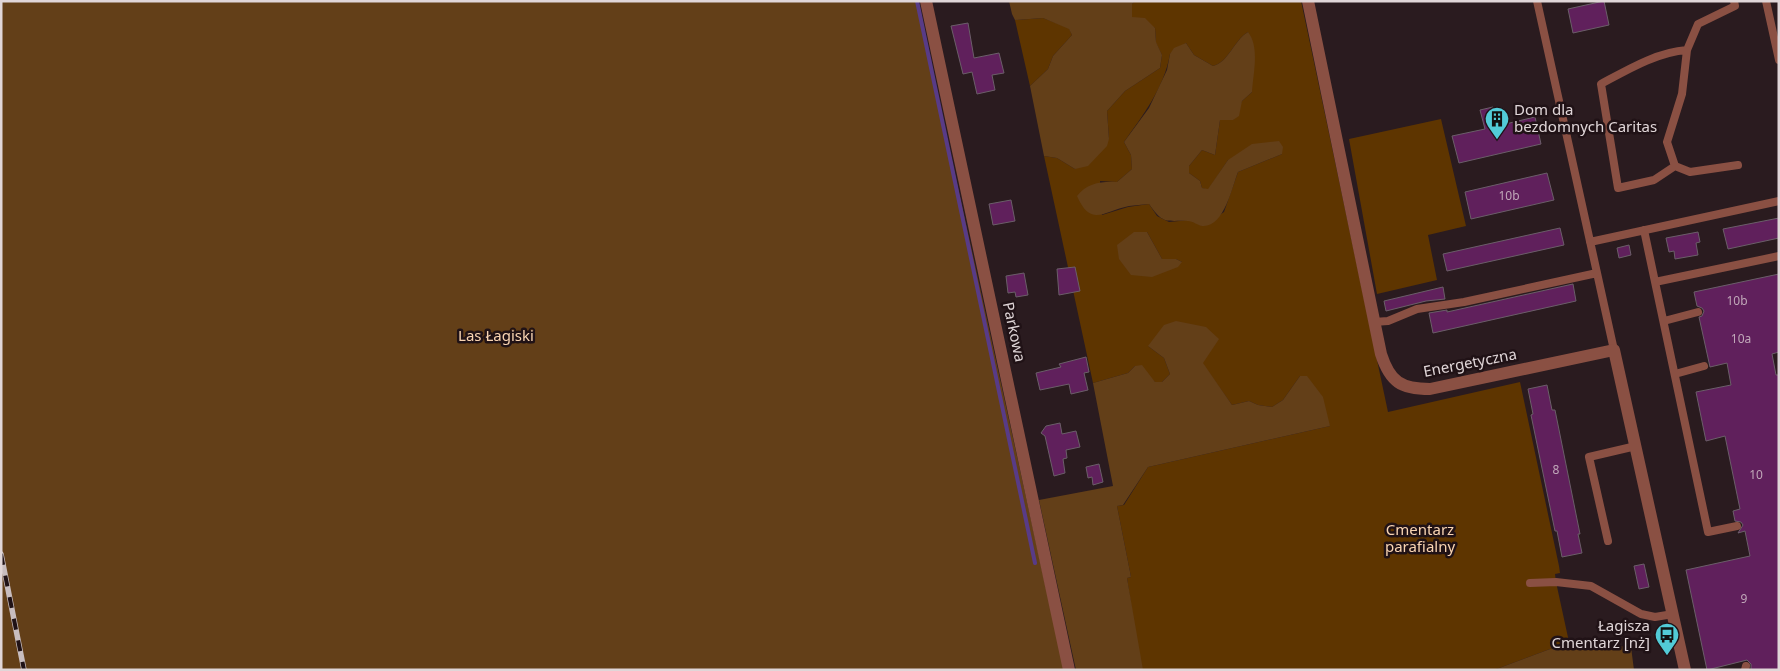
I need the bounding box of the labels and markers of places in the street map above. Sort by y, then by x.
place label: Dom dla bezdomnych Caritas [1514,99,1657,136]
building icon: Dom dla bezdomnych Caritas [1484,106,1510,140]
place label: Łagisza Cmentarz [nż] [1552,615,1650,652]
bus stop icon: Łagisza Cmentarz [nż] [1654,622,1680,656]

